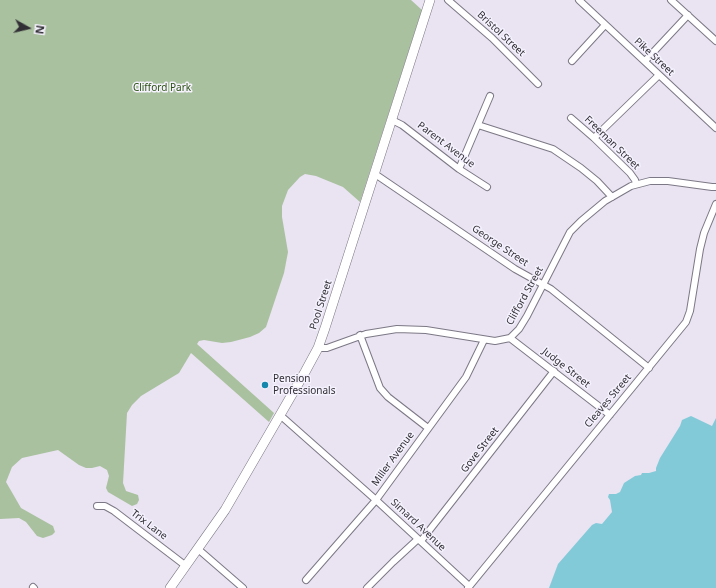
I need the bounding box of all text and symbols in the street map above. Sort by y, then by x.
north arrow [8,8,48,48]
street label: Bristol Street [475,9,527,59]
text: N [32,24,48,35]
street label: Pike Street [632,36,676,78]
park label: Clifford Park [133,82,191,94]
street label: Freeman Street [582,114,642,172]
street label: Parent Avenue [415,120,477,170]
street label: George Street [470,223,530,269]
street label: Clifford Street [504,265,546,327]
street label: Pool Street [307,279,335,331]
street label: Judge Street [540,346,592,390]
street label: Cleaves Street [582,372,634,430]
place label: Pension Professionals [273,373,335,396]
marker: Pension Professionals [260,380,270,390]
street label: Gove Street [459,425,501,475]
street label: Miller Avenue [369,429,417,489]
street label: Simard Avenue [388,496,448,554]
street label: Trix Lane [128,507,170,543]

